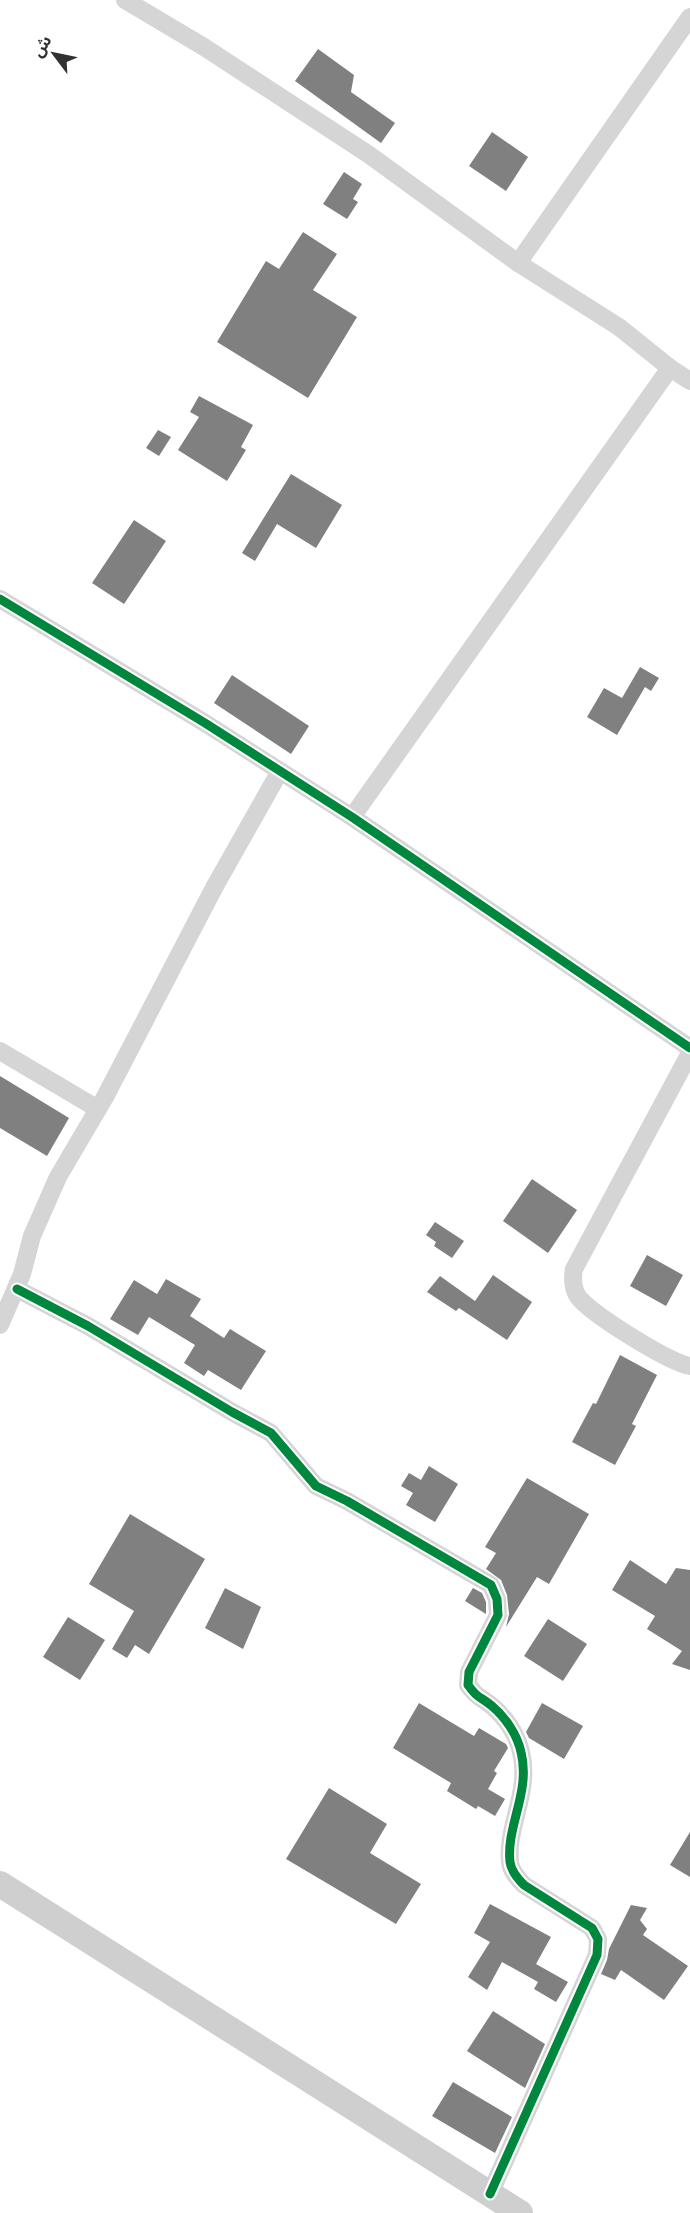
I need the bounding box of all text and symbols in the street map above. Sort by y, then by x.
north arrow [24,24,84,84]
text: ش [28,32,56,61]

